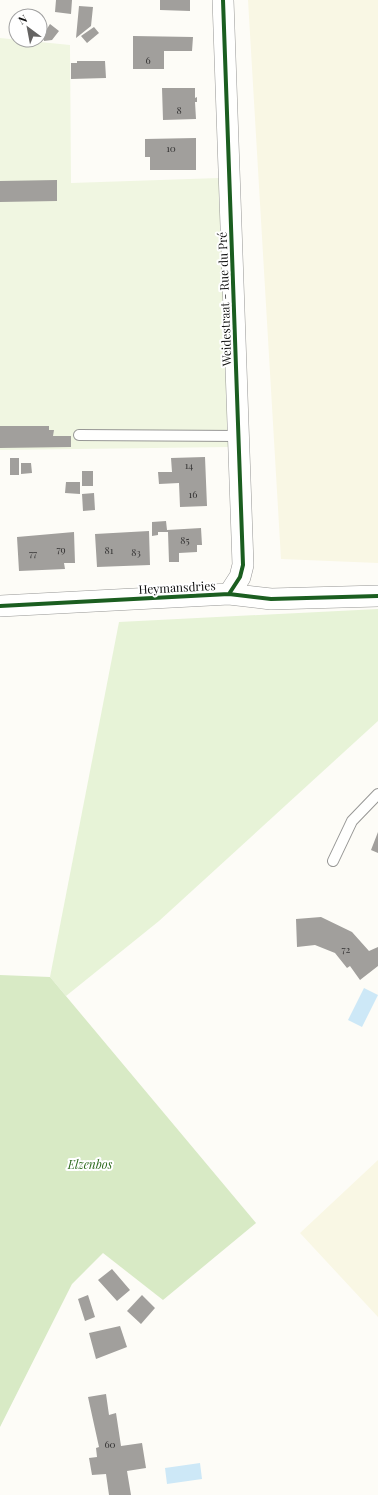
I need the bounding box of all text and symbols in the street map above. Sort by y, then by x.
north arrow [8,8,48,48]
text: N [15,11,30,28]
house number: 6 [145,53,151,67]
house number: 8 [176,103,182,117]
house number: 10 [166,141,176,155]
street label: Weidestraat - Rue du Pré [214,232,234,367]
house number: 14 [185,458,193,472]
house number: 16 [189,487,197,501]
house number: 85 [180,533,190,547]
house number: 79 [56,542,66,556]
house number: 81 [105,543,114,557]
house number: 83 [131,545,141,559]
house number: 77 [29,546,37,560]
street label: Heymansdries [138,577,216,597]
house number: 72 [342,942,351,956]
park label: Elzenbos [67,1156,113,1172]
house number: 60 [104,1437,116,1451]

